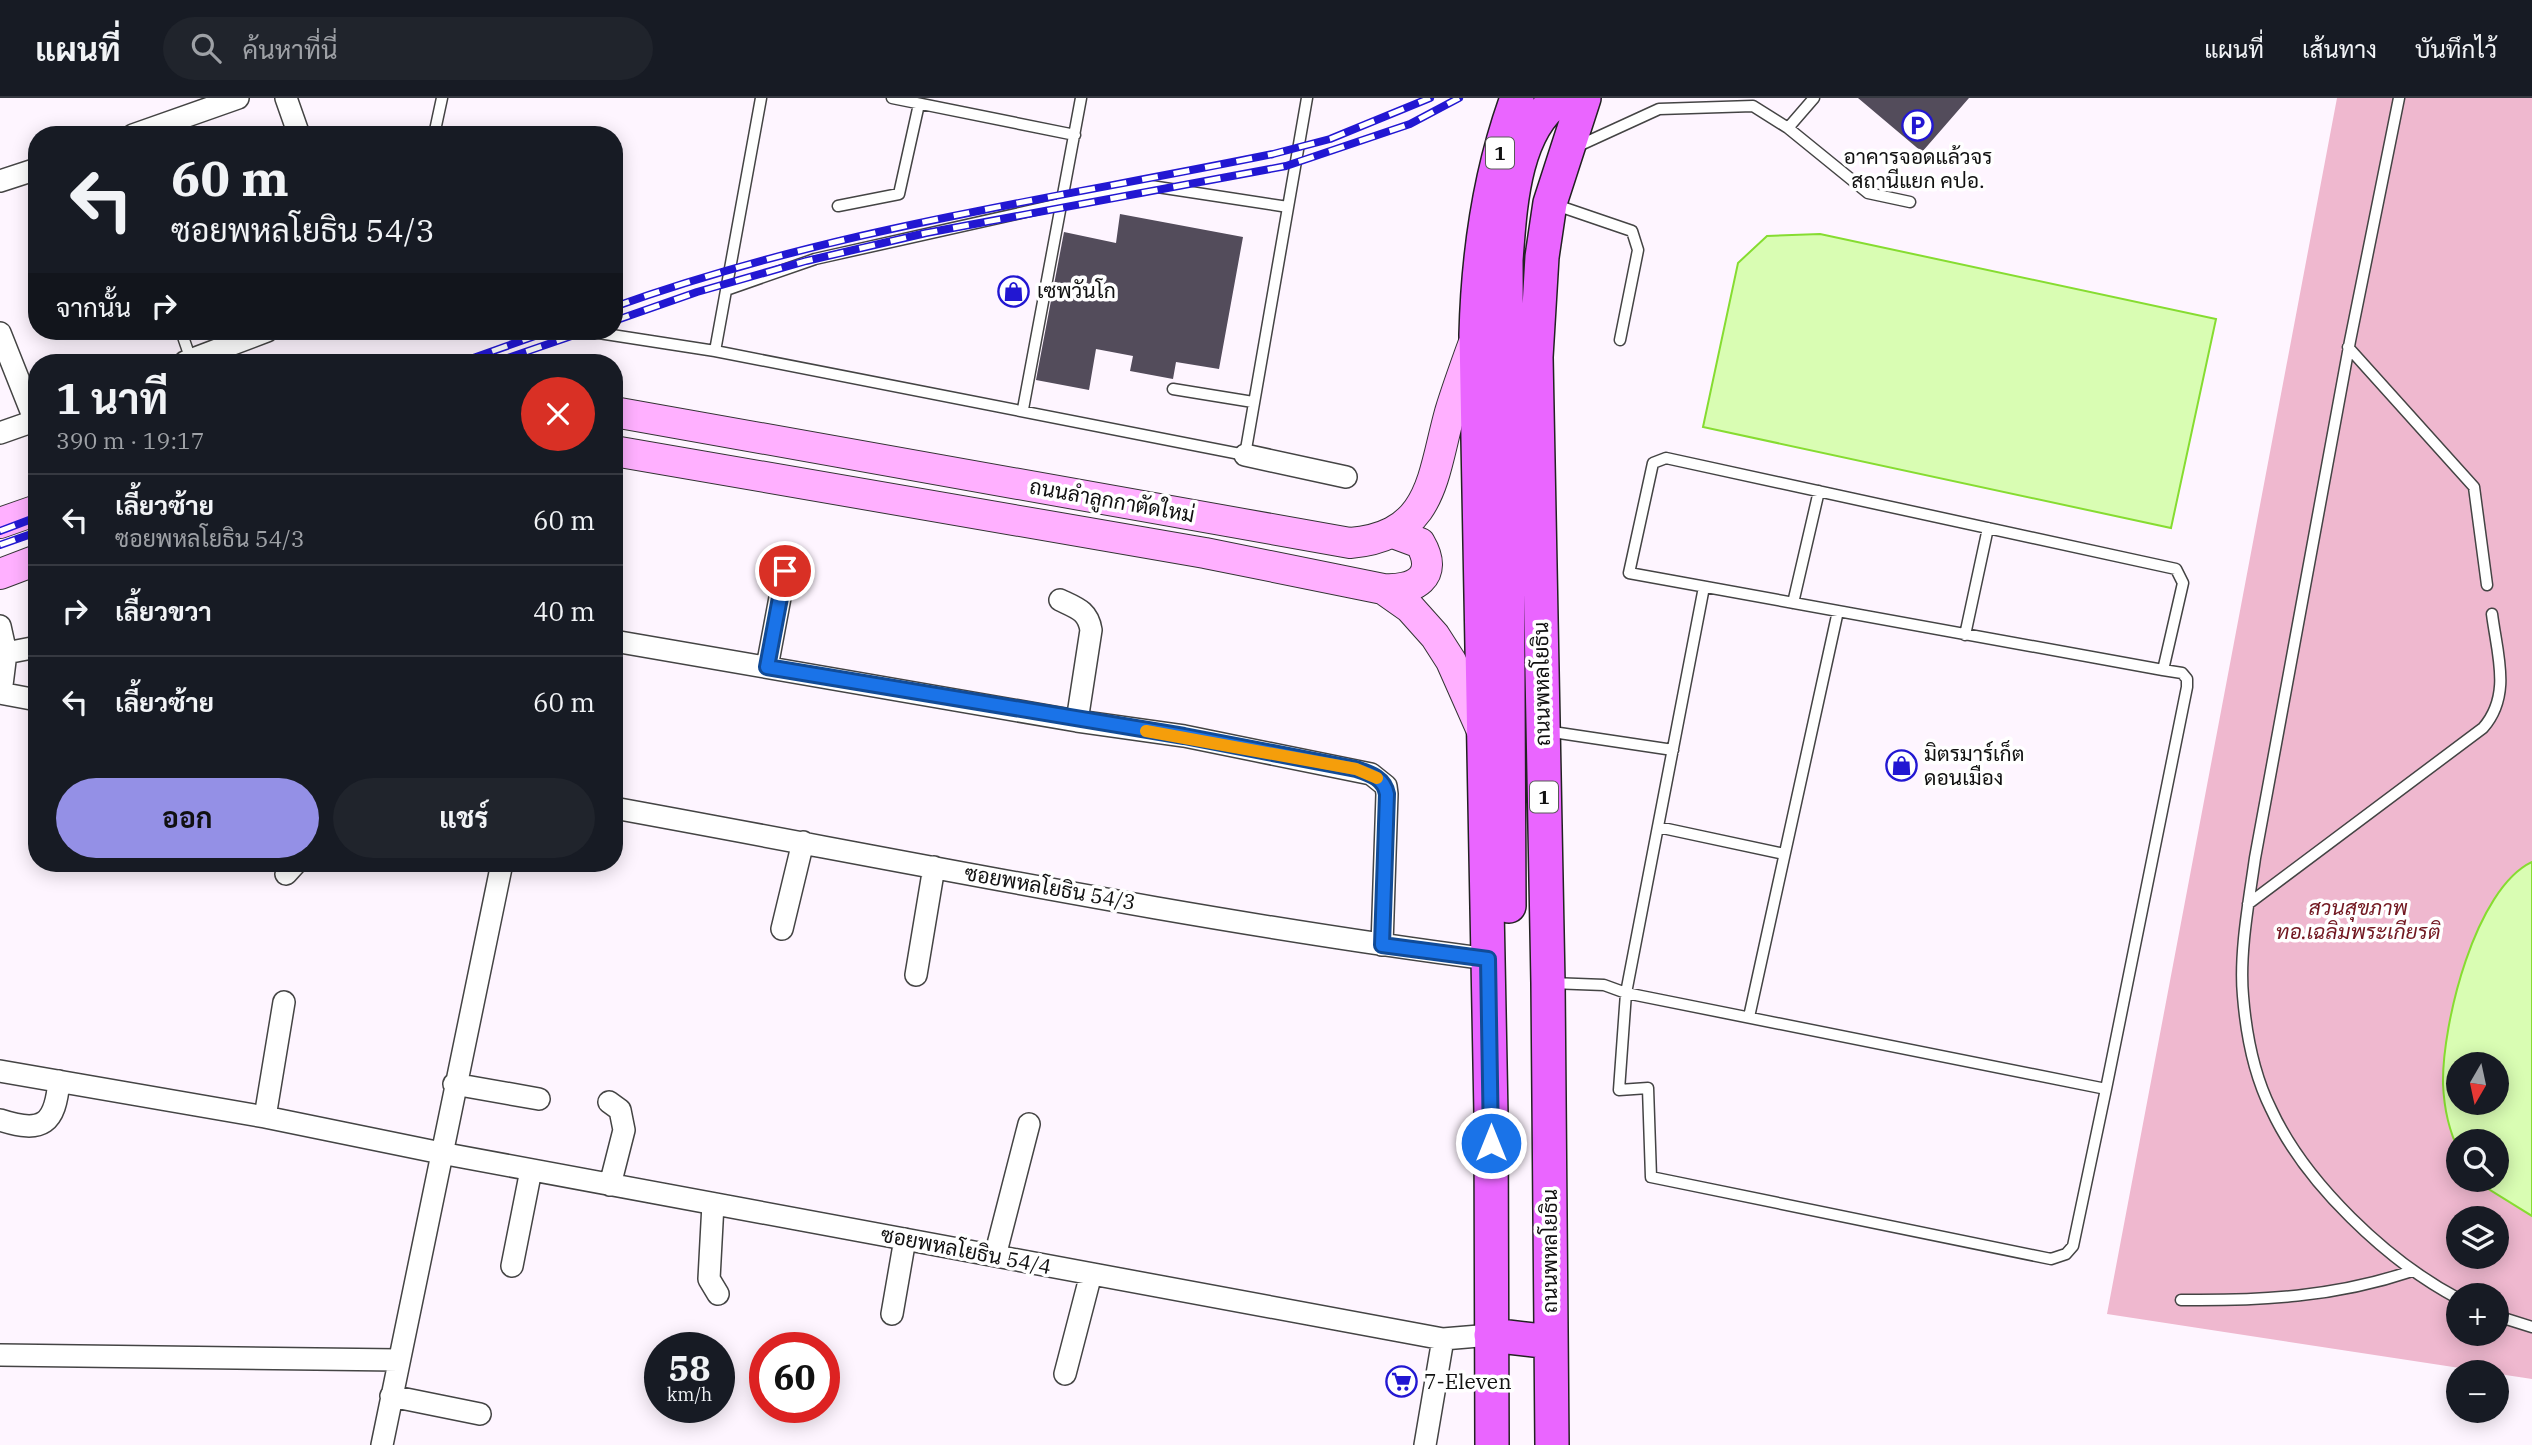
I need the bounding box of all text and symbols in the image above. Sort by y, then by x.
search box [163,17,653,80]
text: แผนที่ [35,27,121,70]
icon: search [187,29,225,67]
text: ค้นหาที่นี่ [243,32,338,66]
text: แผนที่ [2204,33,2264,65]
text: เส้นทาง [2302,33,2377,65]
text: บันทึกไว้ [2415,33,2497,65]
parking icon: อาคารจอดแล้วจร สถานีแยก คปอ. [1901,108,1935,142]
road number: 1 [1486,138,1514,168]
place label: อาคารจอดแล้วจร สถานีแยก คปอ. [1844,142,1992,194]
text: 60 m [171,146,289,209]
icon: left [56,154,147,245]
text: ซอยพหลโยธิน 54/3 [171,209,435,251]
shop icon: เซพวันโก [997,274,1031,308]
place label: เซพวันโก [1037,276,1116,304]
icon: right [145,287,183,325]
text: จากนั้น [56,290,131,324]
text: 1 นาที [56,371,168,426]
button: close [521,377,595,451]
text: 390 m · 19:17 [56,425,205,455]
street label: ถนนลำลูกกาตัดใหม่ [1027,472,1197,530]
text: เลี้ยวซ้าย [115,488,214,522]
icon: left [56,501,94,539]
text: 60 m [533,503,595,537]
text: ซอยพหลโยธิน 54/3 [115,523,305,553]
pin [755,541,815,601]
icon: arrive [766,552,804,590]
icon: right [56,592,94,630]
text: เลี้ยวขวา [115,594,212,628]
text: 40 m [533,594,595,628]
street label: ถนนพหลโยธิน [1526,622,1556,746]
icon: left [56,683,94,721]
text: เลี้ยวซ้าย [115,685,214,719]
text: 60 m [533,685,595,719]
place label: มิตรมาร์เก็ต ดอนเมือง [1924,739,2024,791]
shop icon: มิตรมาร์เก็ต ดอนเมือง [1884,749,1918,783]
button: ออก [56,778,319,858]
button: แชร์ [333,778,595,858]
road number: 1 [1530,782,1558,812]
street label: ซอยพหลโยธิน 54/3 [963,858,1138,916]
park label: สวนสุขภาพ ทอ.เฉลิมพระเกียรติ [2276,893,2441,945]
north arrow [2446,1052,2510,1115]
map controls [2446,1052,2509,1423]
position arrow [1454,1106,1528,1180]
button: search [2446,1129,2509,1192]
street label: ถนนพหลโยธิน [1535,1189,1563,1313]
button: layers [2446,1206,2509,1269]
street label: ซอยพหลโยธิน 54/4 [879,1220,1054,1280]
button: + [2446,1283,2509,1346]
speed limit sign: 60 [749,1332,840,1423]
text: 58 [668,1345,711,1391]
button: − [2446,1360,2509,1423]
supermarket icon: 7-Eleven [1384,1365,1418,1399]
place label: 7-Eleven [1424,1367,1512,1395]
text: km/h [667,1383,712,1406]

